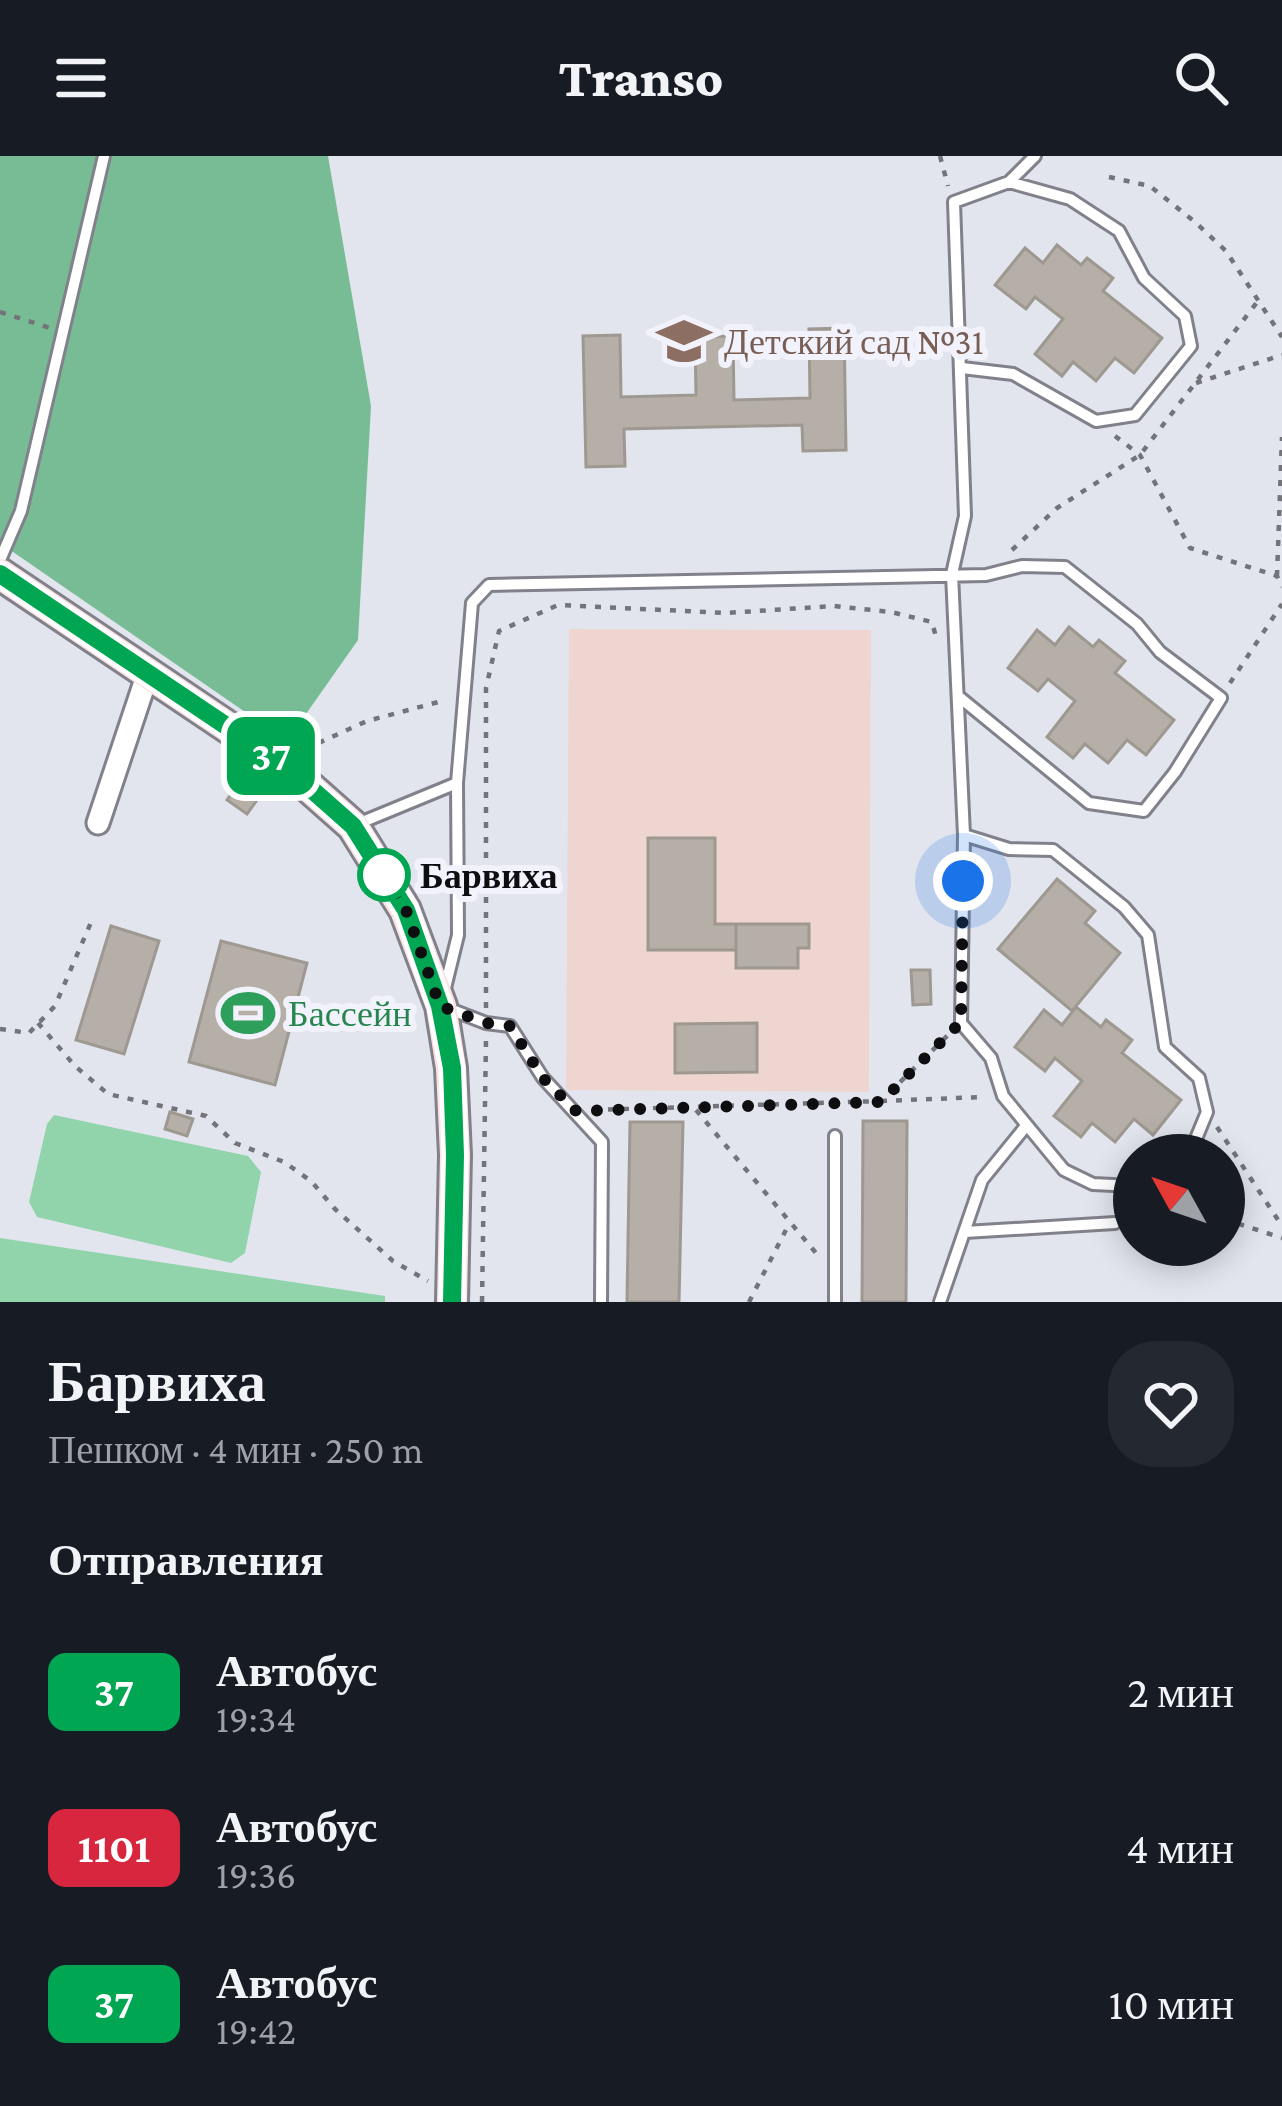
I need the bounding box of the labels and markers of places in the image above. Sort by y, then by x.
school or university icon: Детский сад №31 [655,312,713,370]
place label: Детский сад №31 [724,322,984,362]
marker: Барвиха [359,850,409,900]
place label: Барвиха [420,856,558,896]
sports icon: Бассейн [219,984,277,1042]
place label: Бассейн [288,994,412,1034]

